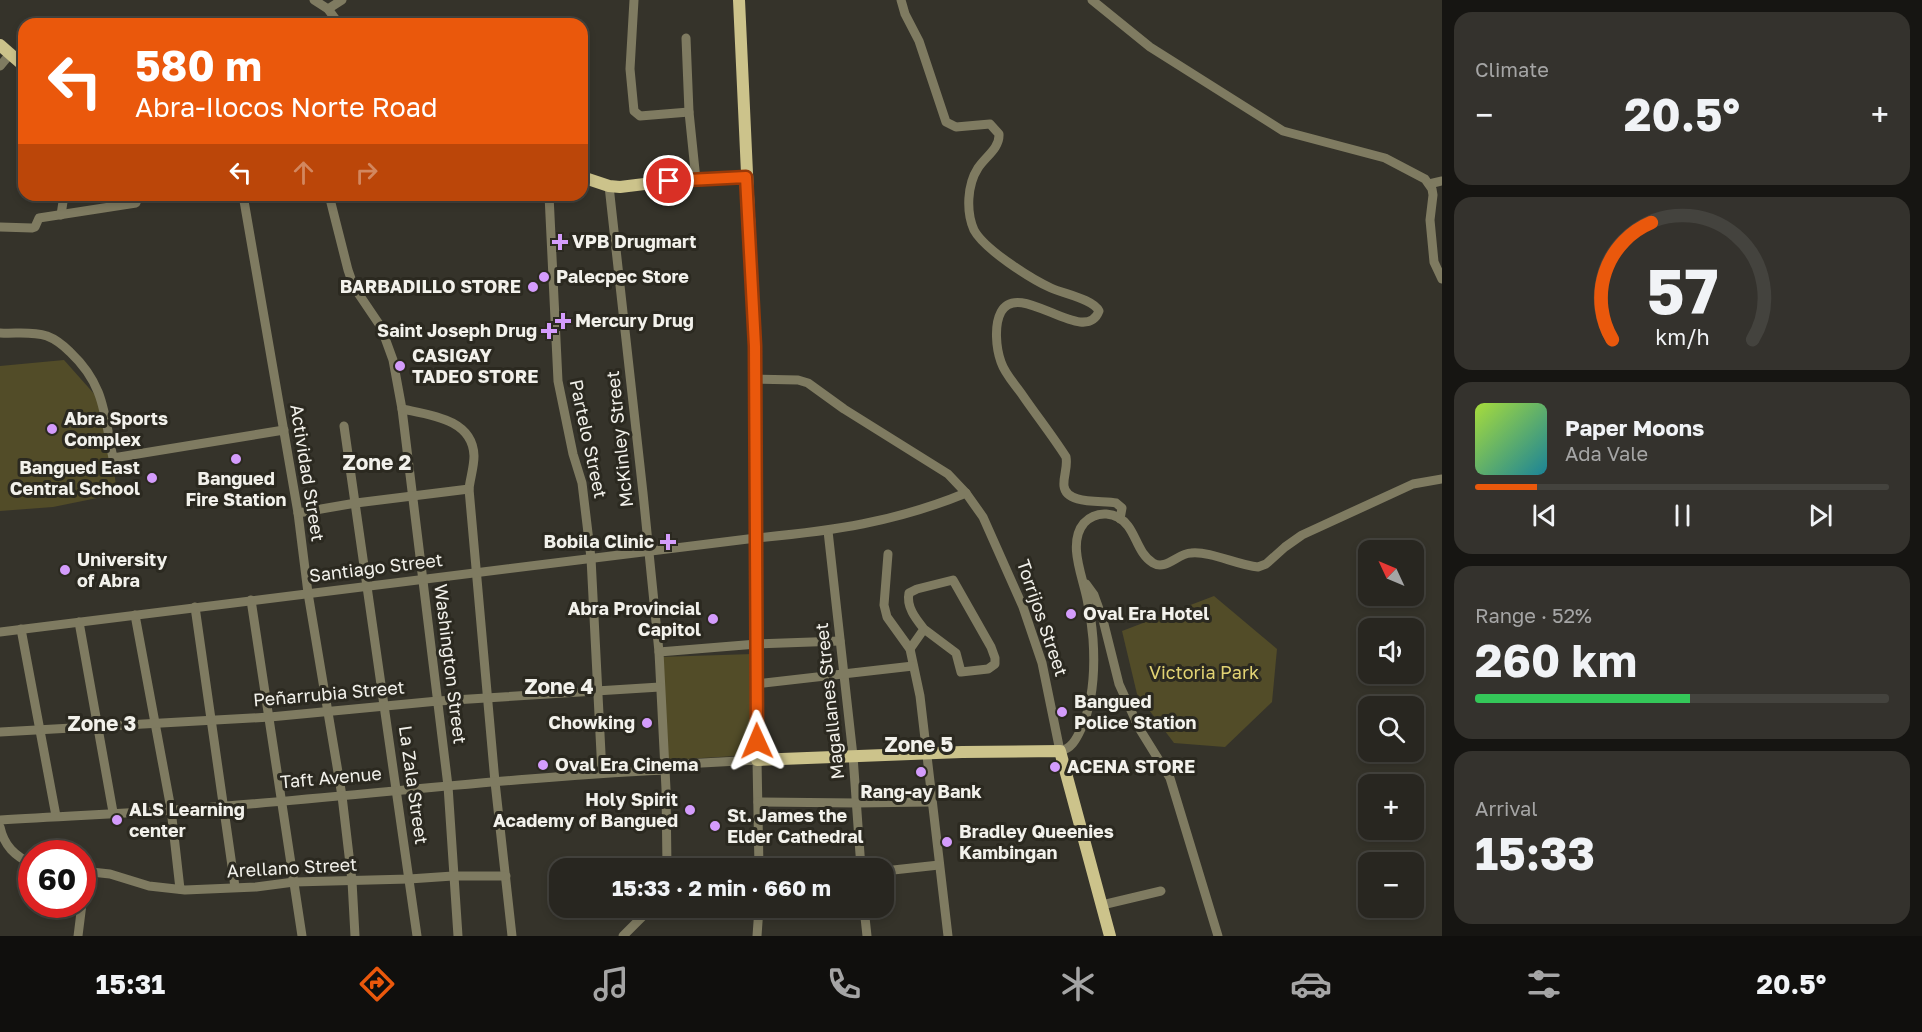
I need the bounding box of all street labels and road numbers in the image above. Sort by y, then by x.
street label: McKinley Street [601,370,637,508]
street label: Partelo Street [566,377,612,500]
street label: Actividad Street [286,403,330,543]
street label: Santiago Street [308,548,444,586]
street label: Torrijos Street [1013,556,1073,679]
street label: Washington Street [430,583,472,745]
street label: Magallanes Street [810,622,848,781]
street label: Peñarrubia Street [252,675,406,711]
street label: La Zala Street [395,724,433,846]
street label: Taft Avenue [279,762,383,792]
street label: Arellano Street [226,853,358,881]

